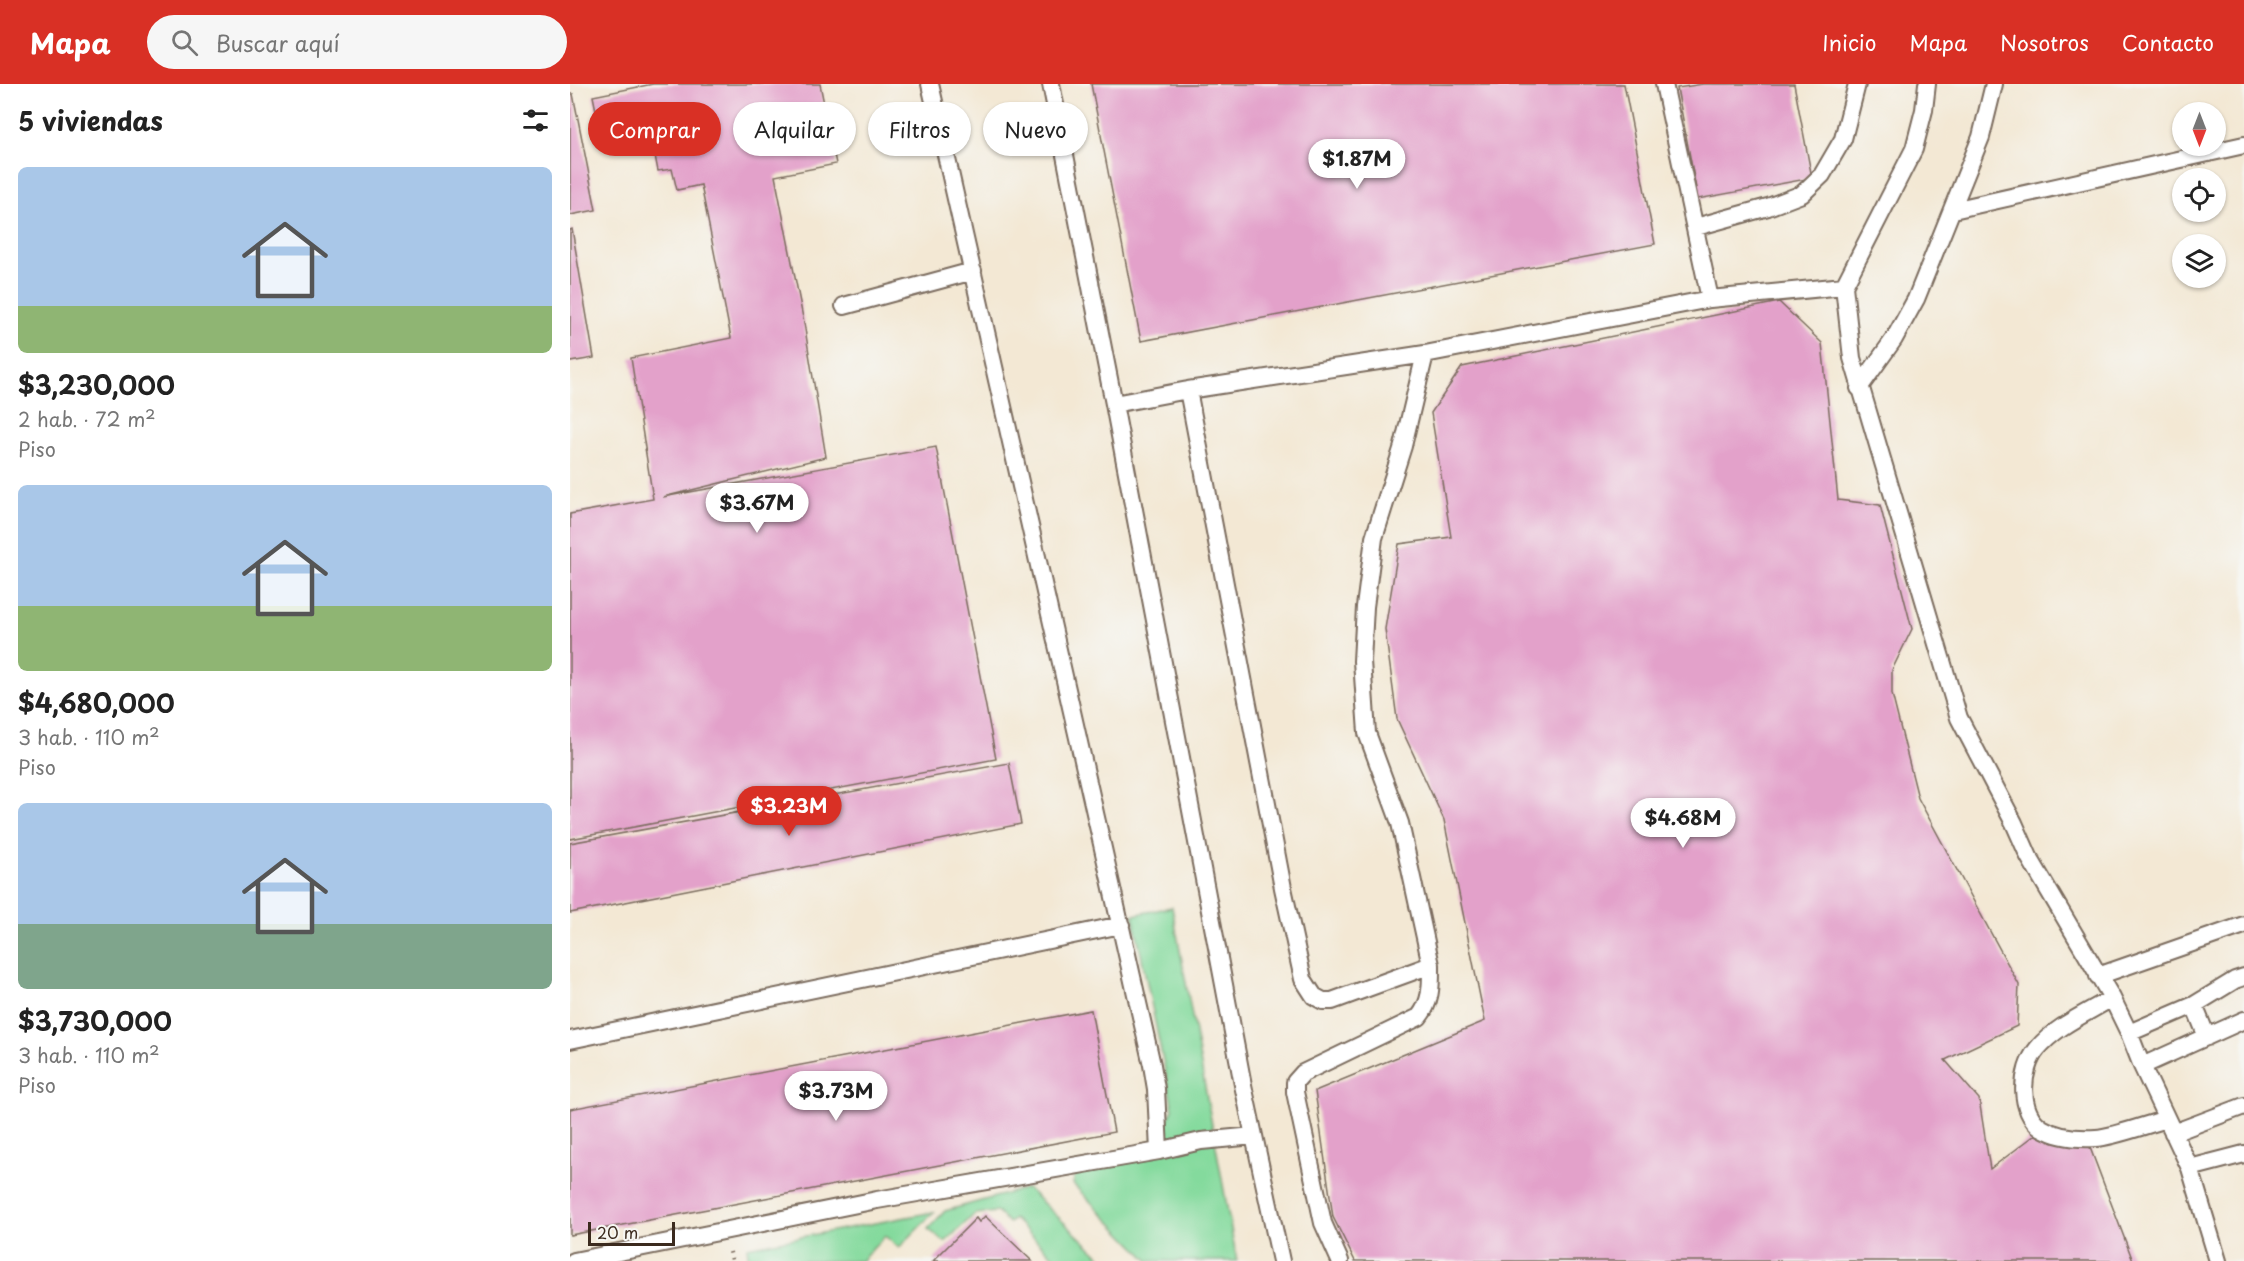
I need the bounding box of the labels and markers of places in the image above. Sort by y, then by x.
pin: $1.87M [1308,139,1406,190]
pin: $3.67M [708,483,806,534]
pin: $3.23M [740,786,838,837]
pin: $4.68M [1634,798,1732,849]
pin: $3.73M [787,1071,885,1122]

